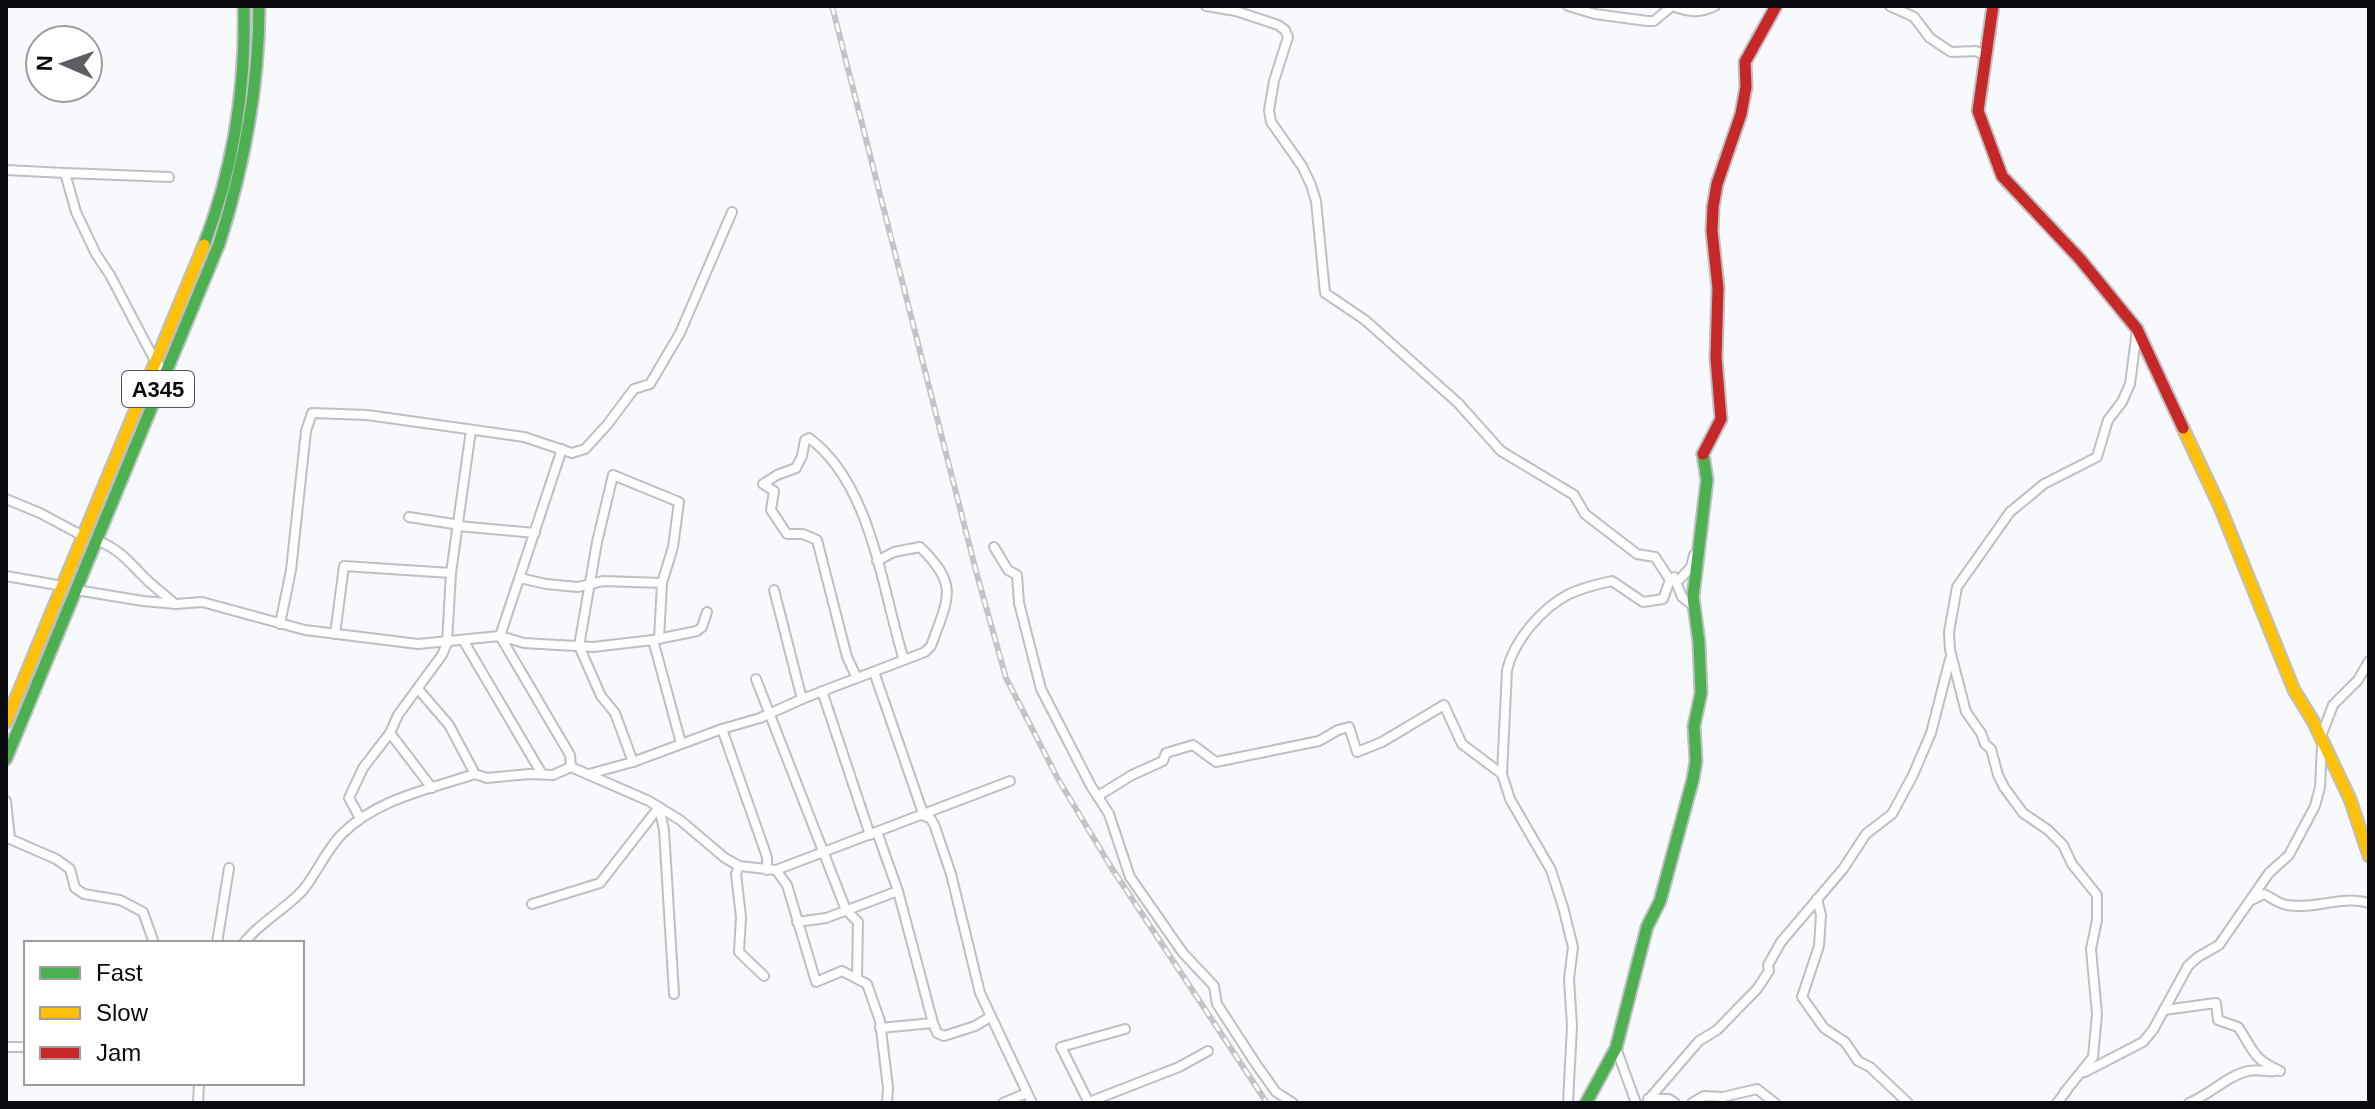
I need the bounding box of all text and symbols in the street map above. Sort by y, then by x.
north arrow [24,24,104,104]
text: N [32,55,57,72]
road number: A345 [122,371,194,407]
legend [24,941,304,1085]
text: Fast [96,959,143,986]
text: Slow [96,999,149,1026]
text: Jam [96,1039,141,1066]

